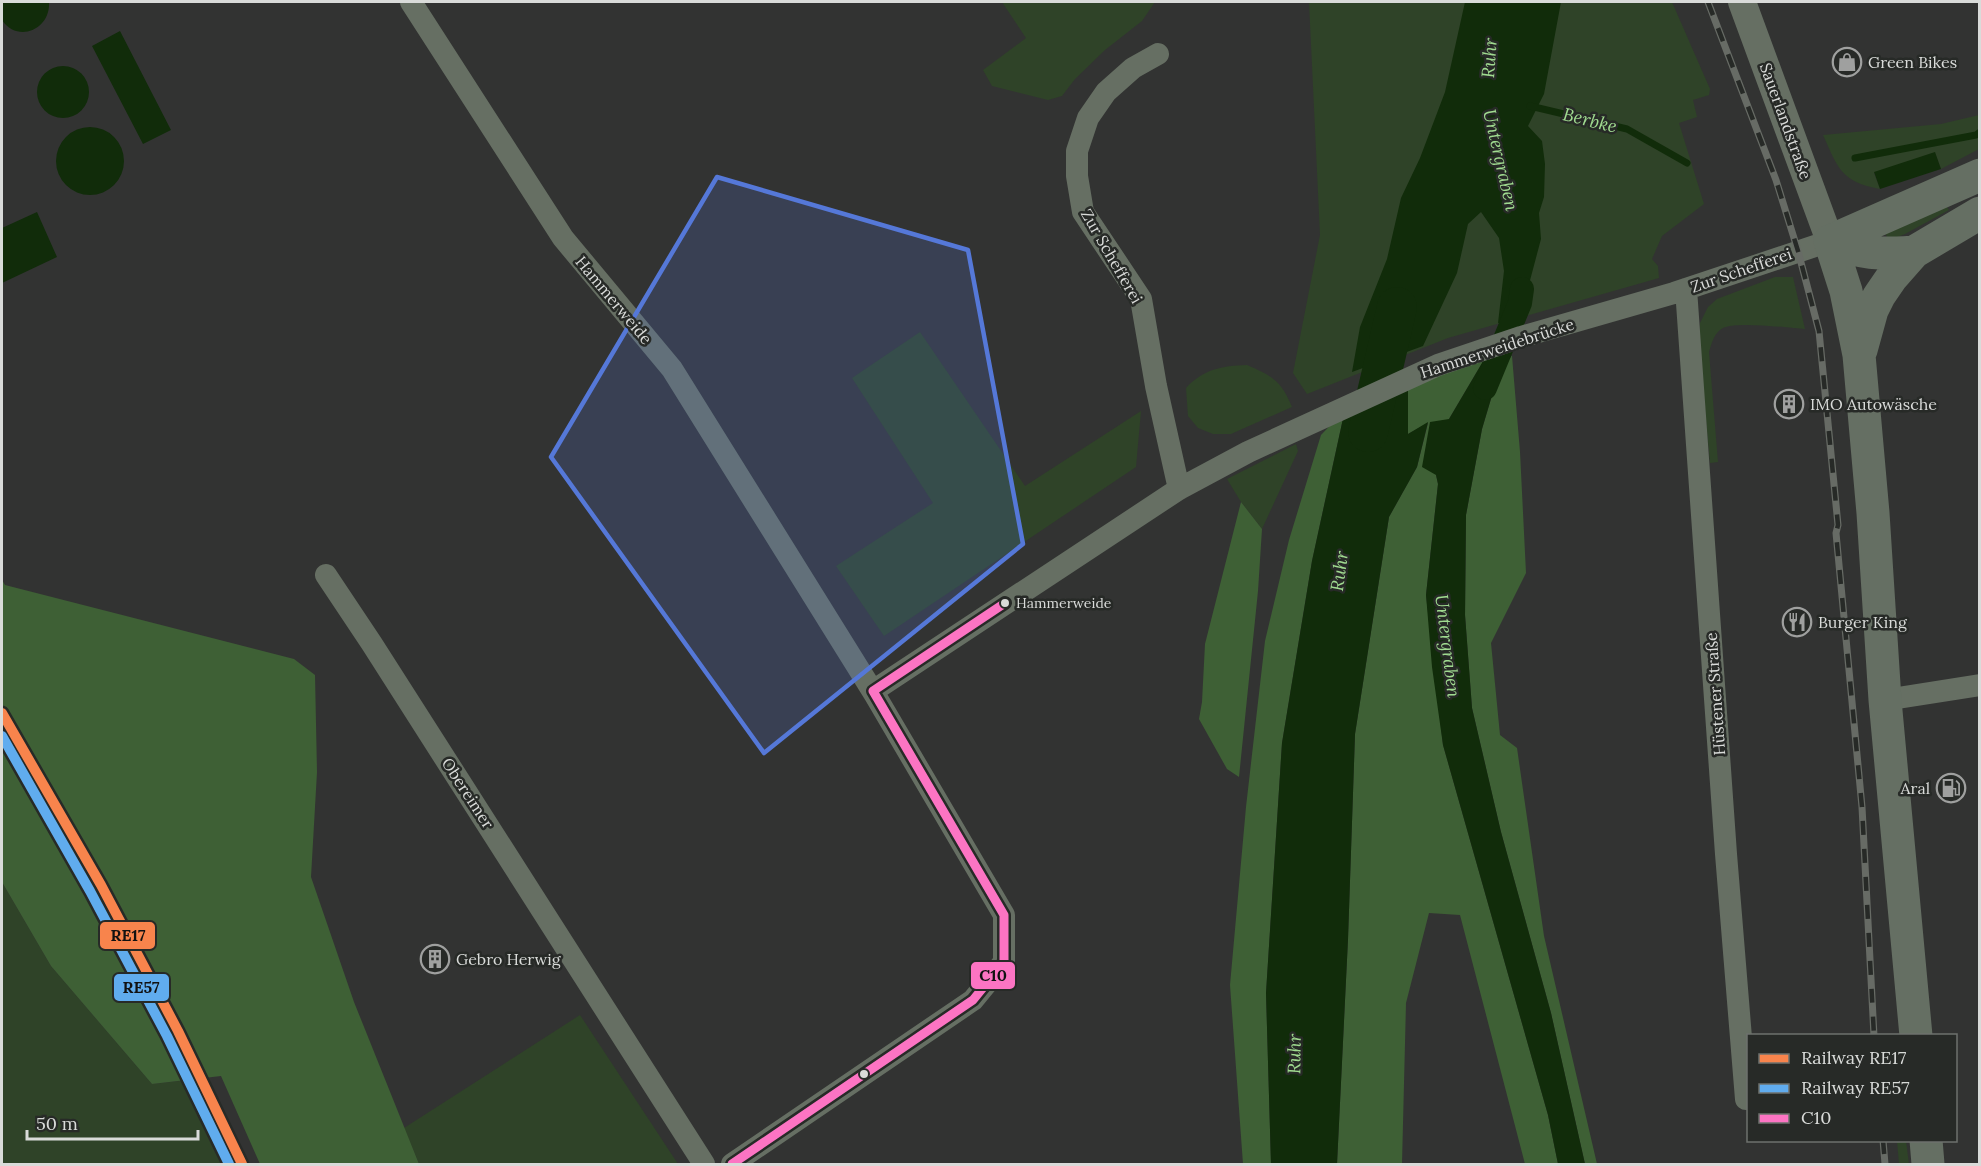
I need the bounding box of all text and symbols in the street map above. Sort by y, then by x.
water label: Ruhr [1476,36,1502,79]
shop icon: Green Bikes [1831,46,1863,78]
place label: Green Bikes [1868,52,1957,72]
street label: Sauerlandstraße [1756,60,1816,182]
water label: Berbke [1561,102,1619,138]
water label: Untergraben [1478,107,1524,213]
street label: Zur Schefferei [1077,205,1147,307]
street label: Zur Schefferei [1688,243,1794,297]
street label: Hammerweide [571,252,657,348]
street label: Hammerweidebrücke [1418,314,1577,382]
building icon: IMO Autowäsche [1773,388,1805,420]
place label: IMO Autowäsche [1810,394,1937,414]
water label: Ruhr [1325,549,1353,593]
water label: Untergraben [1430,593,1466,699]
place label: Hammerweide [1016,594,1112,612]
marker: Hammerweide [999,597,1011,609]
restaurant icon: Burger King [1781,606,1813,638]
place label: Burger King [1818,612,1908,632]
street label: Hüstener Straße [1701,631,1729,756]
street label: Obereimer [438,754,498,832]
fuel station icon: Aral [1935,772,1967,804]
place label: Aral [1900,778,1930,798]
line badge: RE17 [99,921,156,950]
text: RE17 [111,925,146,945]
building icon: Gebro Herwig [419,943,451,975]
place label: Gebro Herwig [456,949,562,969]
line badge: C10 [970,961,1016,990]
text: C10 [979,965,1007,985]
line badge: RE57 [113,973,170,1002]
text: RE57 [122,977,160,997]
water label: Ruhr [1282,1033,1306,1074]
legend [1747,1034,1957,1142]
text: Railway RE17 [1801,1046,1906,1069]
unlabelled marker [858,1068,870,1080]
text: Railway RE57 [1801,1076,1910,1099]
scale bar [27,1103,198,1141]
text: C10 [1801,1106,1831,1129]
text: 50 m [36,1112,78,1135]

